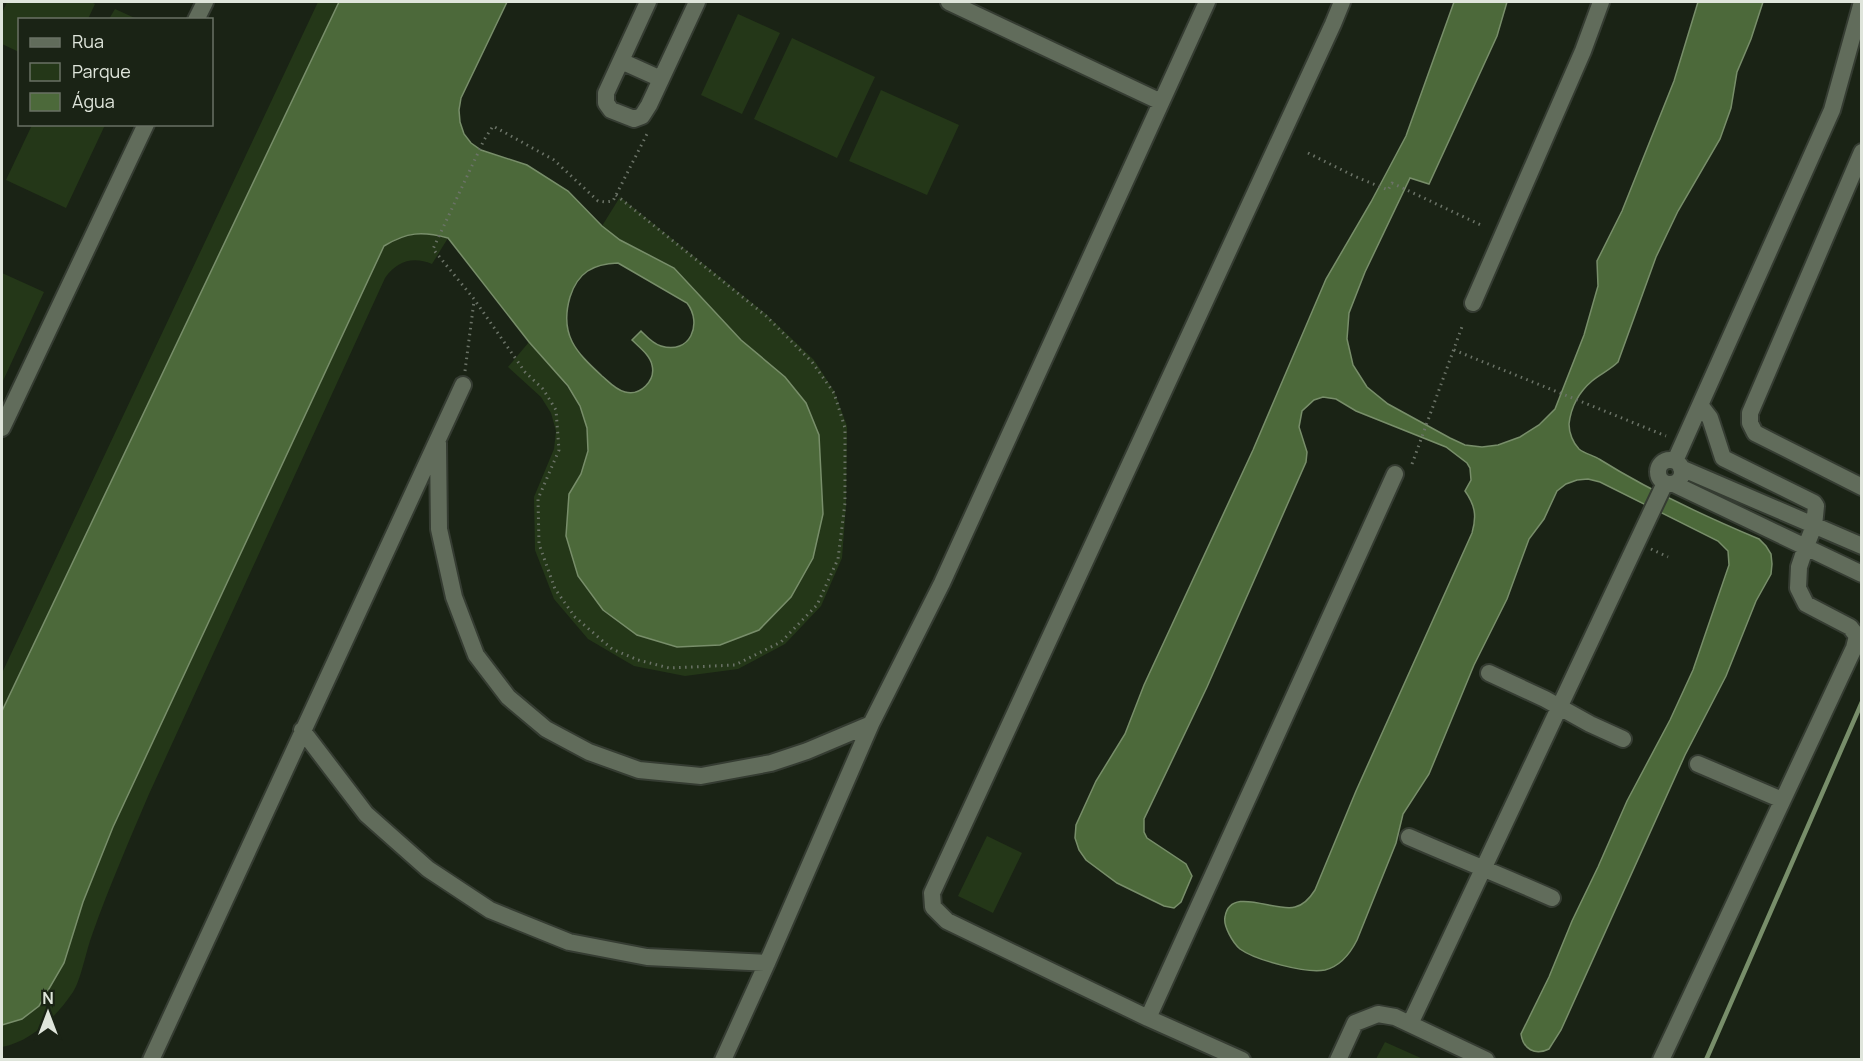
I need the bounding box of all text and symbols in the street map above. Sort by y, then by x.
legend [18,18,213,126]
text: Rua [72,29,104,53]
text: Parque [72,59,131,83]
text: Água [72,89,115,113]
north arrow [18,983,78,1043]
text: N [42,987,54,1009]

